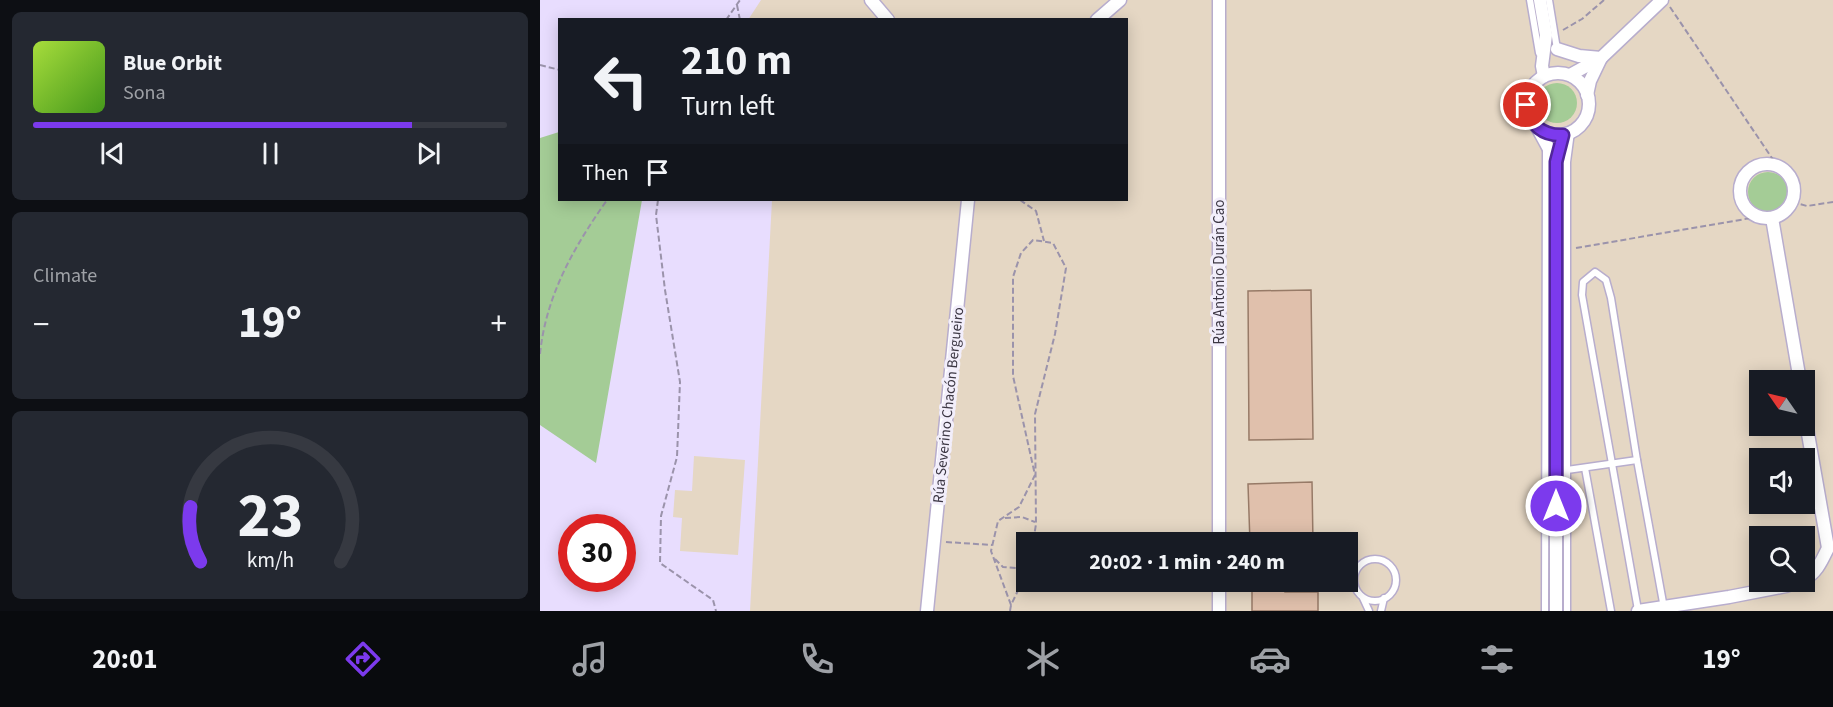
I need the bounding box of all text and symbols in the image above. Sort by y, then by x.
text: 210 m [681,31,792,91]
icon: left [582,42,660,120]
text: Blue Orbit [123,47,222,79]
text: Sona [123,79,166,107]
pin [1500,79,1551,130]
text: Turn left [681,87,775,126]
icon: arrive [1509,88,1542,121]
icon: previous [96,137,129,170]
icon: pause [254,137,287,170]
icon: next [412,137,445,170]
icon: arrive [641,156,674,189]
text: Then [582,157,629,189]
street label: Rúa Antonio Durán Cao [1209,200,1230,344]
text: Climate [33,262,97,290]
text: 19° [238,291,302,355]
text: − [33,301,49,348]
text: + [491,301,507,348]
street label: Rúa Severino Chacón Bergueiro [928,306,969,504]
north arrow [1749,370,1815,436]
map controls [1749,370,1815,592]
button: sound [1749,448,1815,514]
text: 23 [237,472,303,561]
position arrow [1524,474,1588,538]
speed limit sign: 30 [558,514,636,592]
button: search [1749,526,1815,592]
text: km/h [246,546,294,577]
text: 20:02 · 1 min · 240 m [1089,546,1285,578]
icon: directions [342,638,384,680]
icon: music [569,638,611,680]
icon: phone [796,638,838,680]
icon: climate [1022,638,1064,680]
icon: car [1249,638,1291,680]
icon: filters [1476,638,1518,680]
text: 20:01 [92,640,157,679]
text: 19° [1702,640,1741,679]

